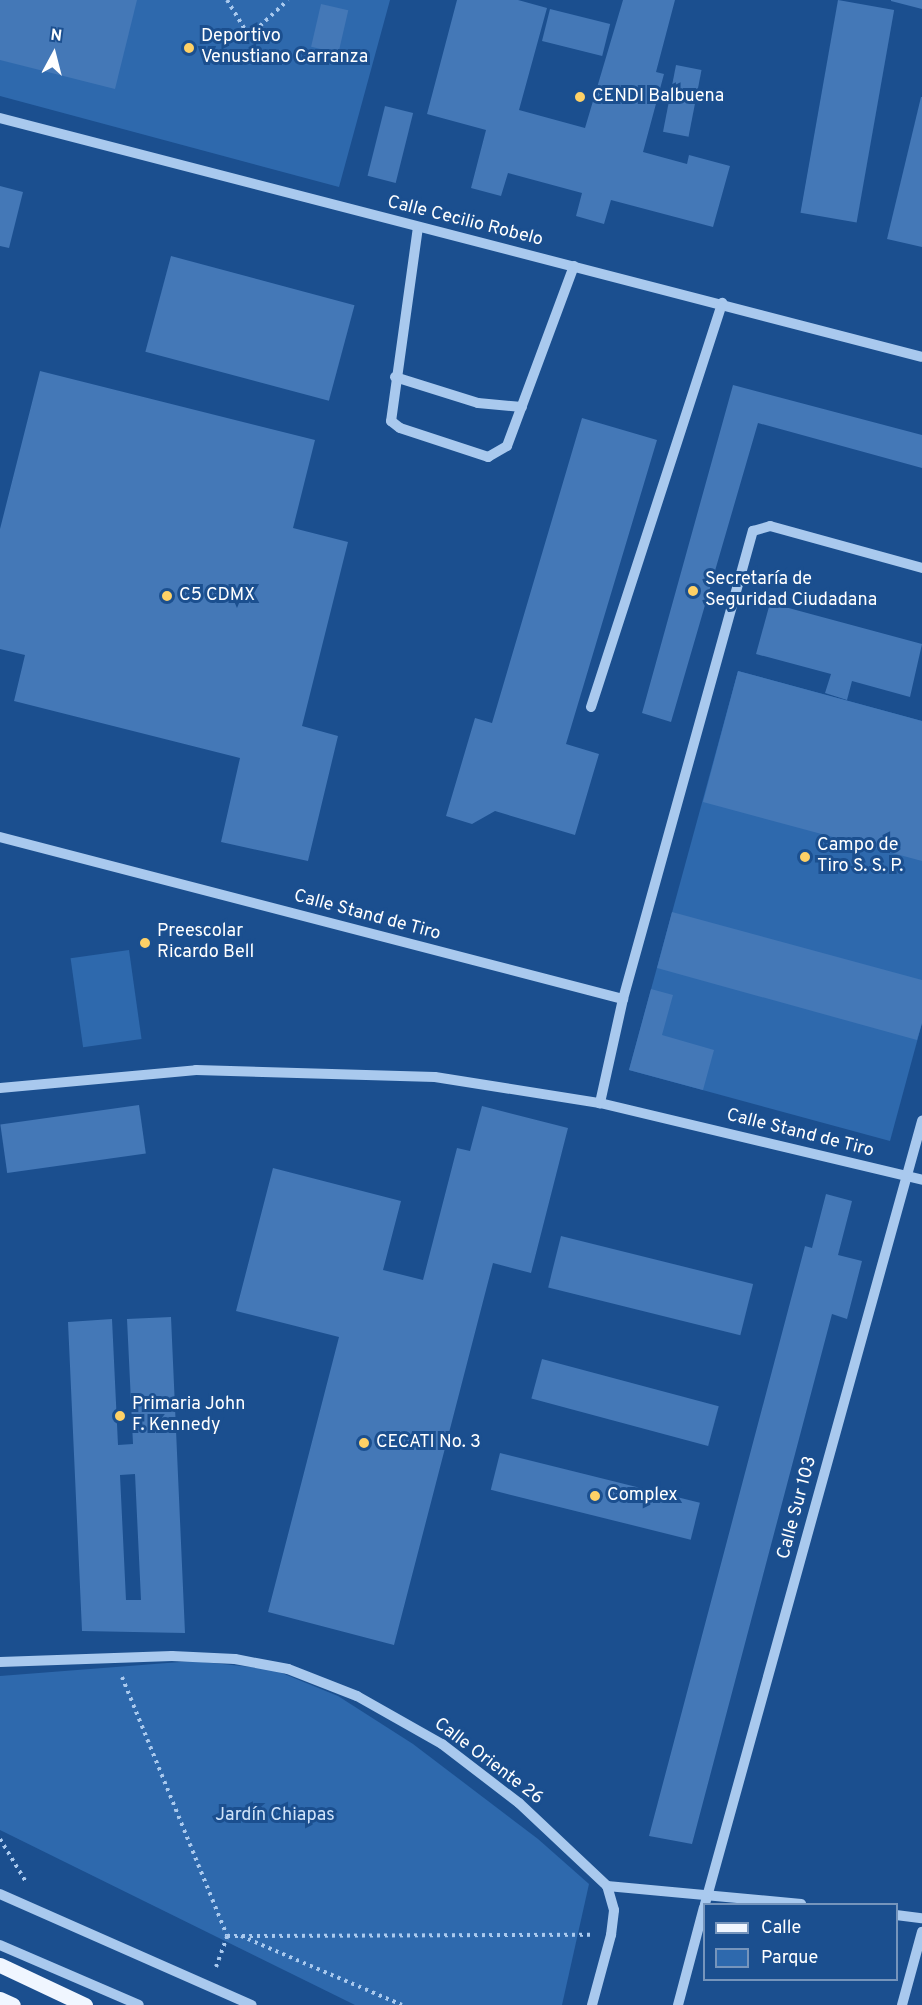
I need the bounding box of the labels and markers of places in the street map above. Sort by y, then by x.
place label: Deportivo Venustiano Carranza [201,27,368,70]
marker: Deportivo Venustiano Carranza [182,41,196,55]
place label: CENDI Balbuena [592,86,724,108]
marker: CENDI Balbuena [573,90,587,104]
place label: Secretaría de Seguridad Ciudadana [705,570,877,612]
marker: Secretaría de Seguridad Ciudadana [686,584,700,598]
place label: C5 CDMX [179,585,255,607]
marker: C5 CDMX [160,589,174,603]
place label: Campo de Tiro S. S. P. [817,836,903,878]
marker: Campo de Tiro S. S. P. [798,850,812,864]
place label: Preescolar Ricardo Bell [157,922,254,964]
marker: Preescolar Ricardo Bell [138,936,152,950]
place label: Primaria John F. Kennedy [132,1395,245,1438]
marker: Primaria John F. Kennedy [113,1409,127,1423]
place label: CECATI No. 3 [376,1432,481,1454]
marker: CECATI No. 3 [357,1436,371,1450]
place label: Complex [607,1485,678,1507]
marker: Complex [588,1489,602,1503]

